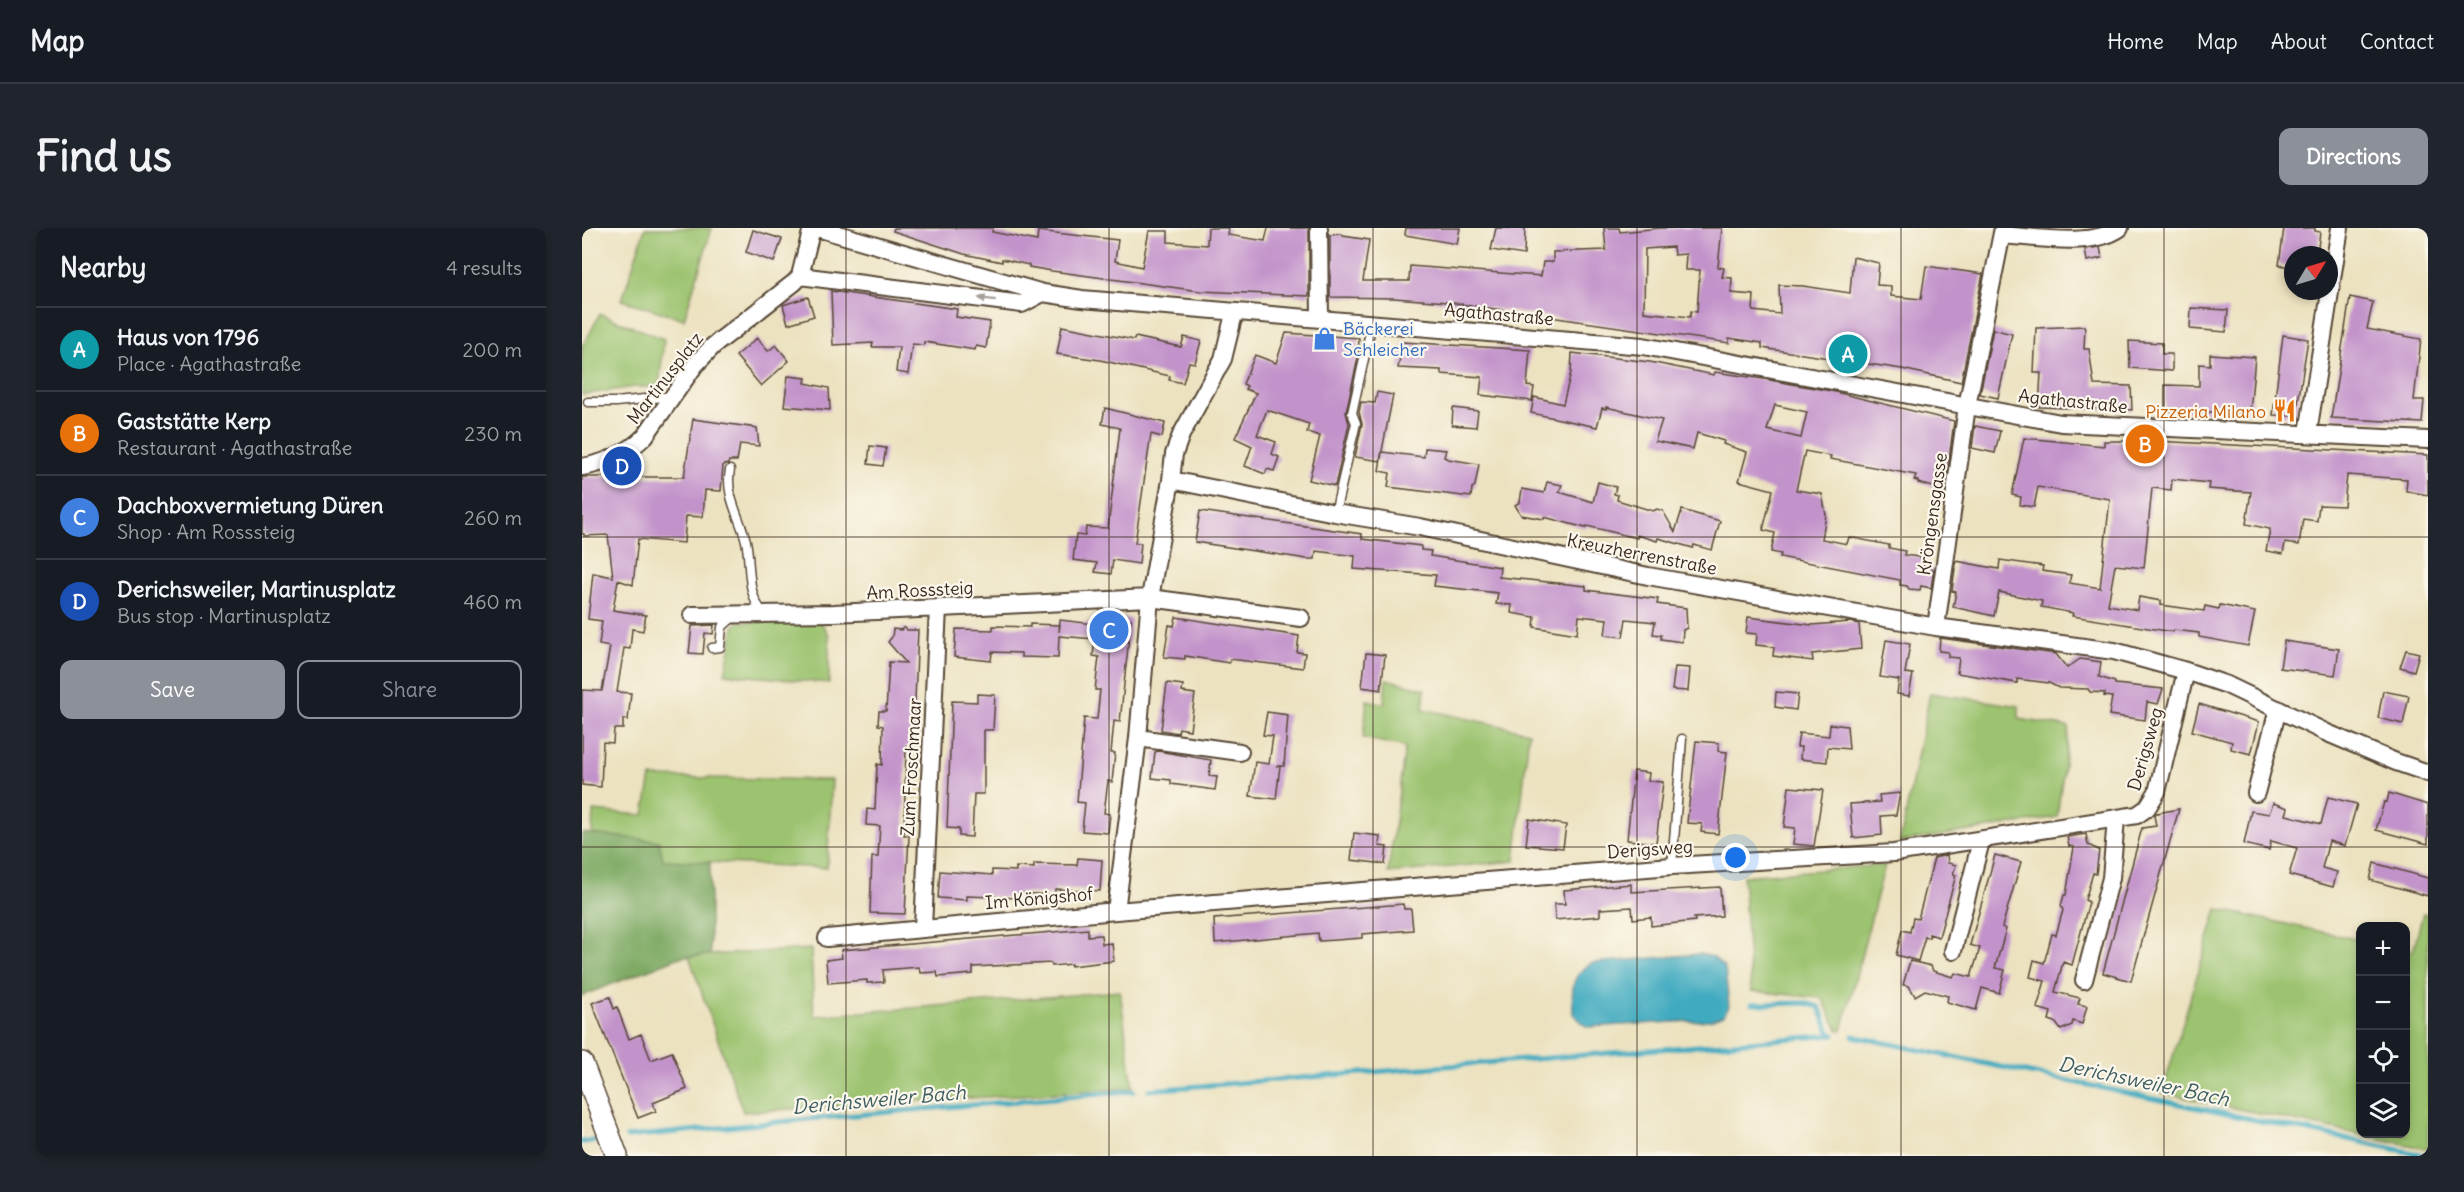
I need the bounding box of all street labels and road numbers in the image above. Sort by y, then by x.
street label: Agathastraße [1443,298,1555,330]
street label: Martinusplatz [622,327,708,429]
street label: Agathastraße [2017,384,2129,418]
street label: Kröngensgasse [1912,451,1952,577]
street label: Kreuzherrenstraße [1565,528,1719,580]
street label: Am Rosssteig [866,576,974,604]
street label: Zum Froschmaar [896,697,926,837]
street label: Derigsweg [2122,705,2168,793]
street label: Derigsweg [1606,835,1694,863]
street label: Im Königshof [984,882,1095,914]

